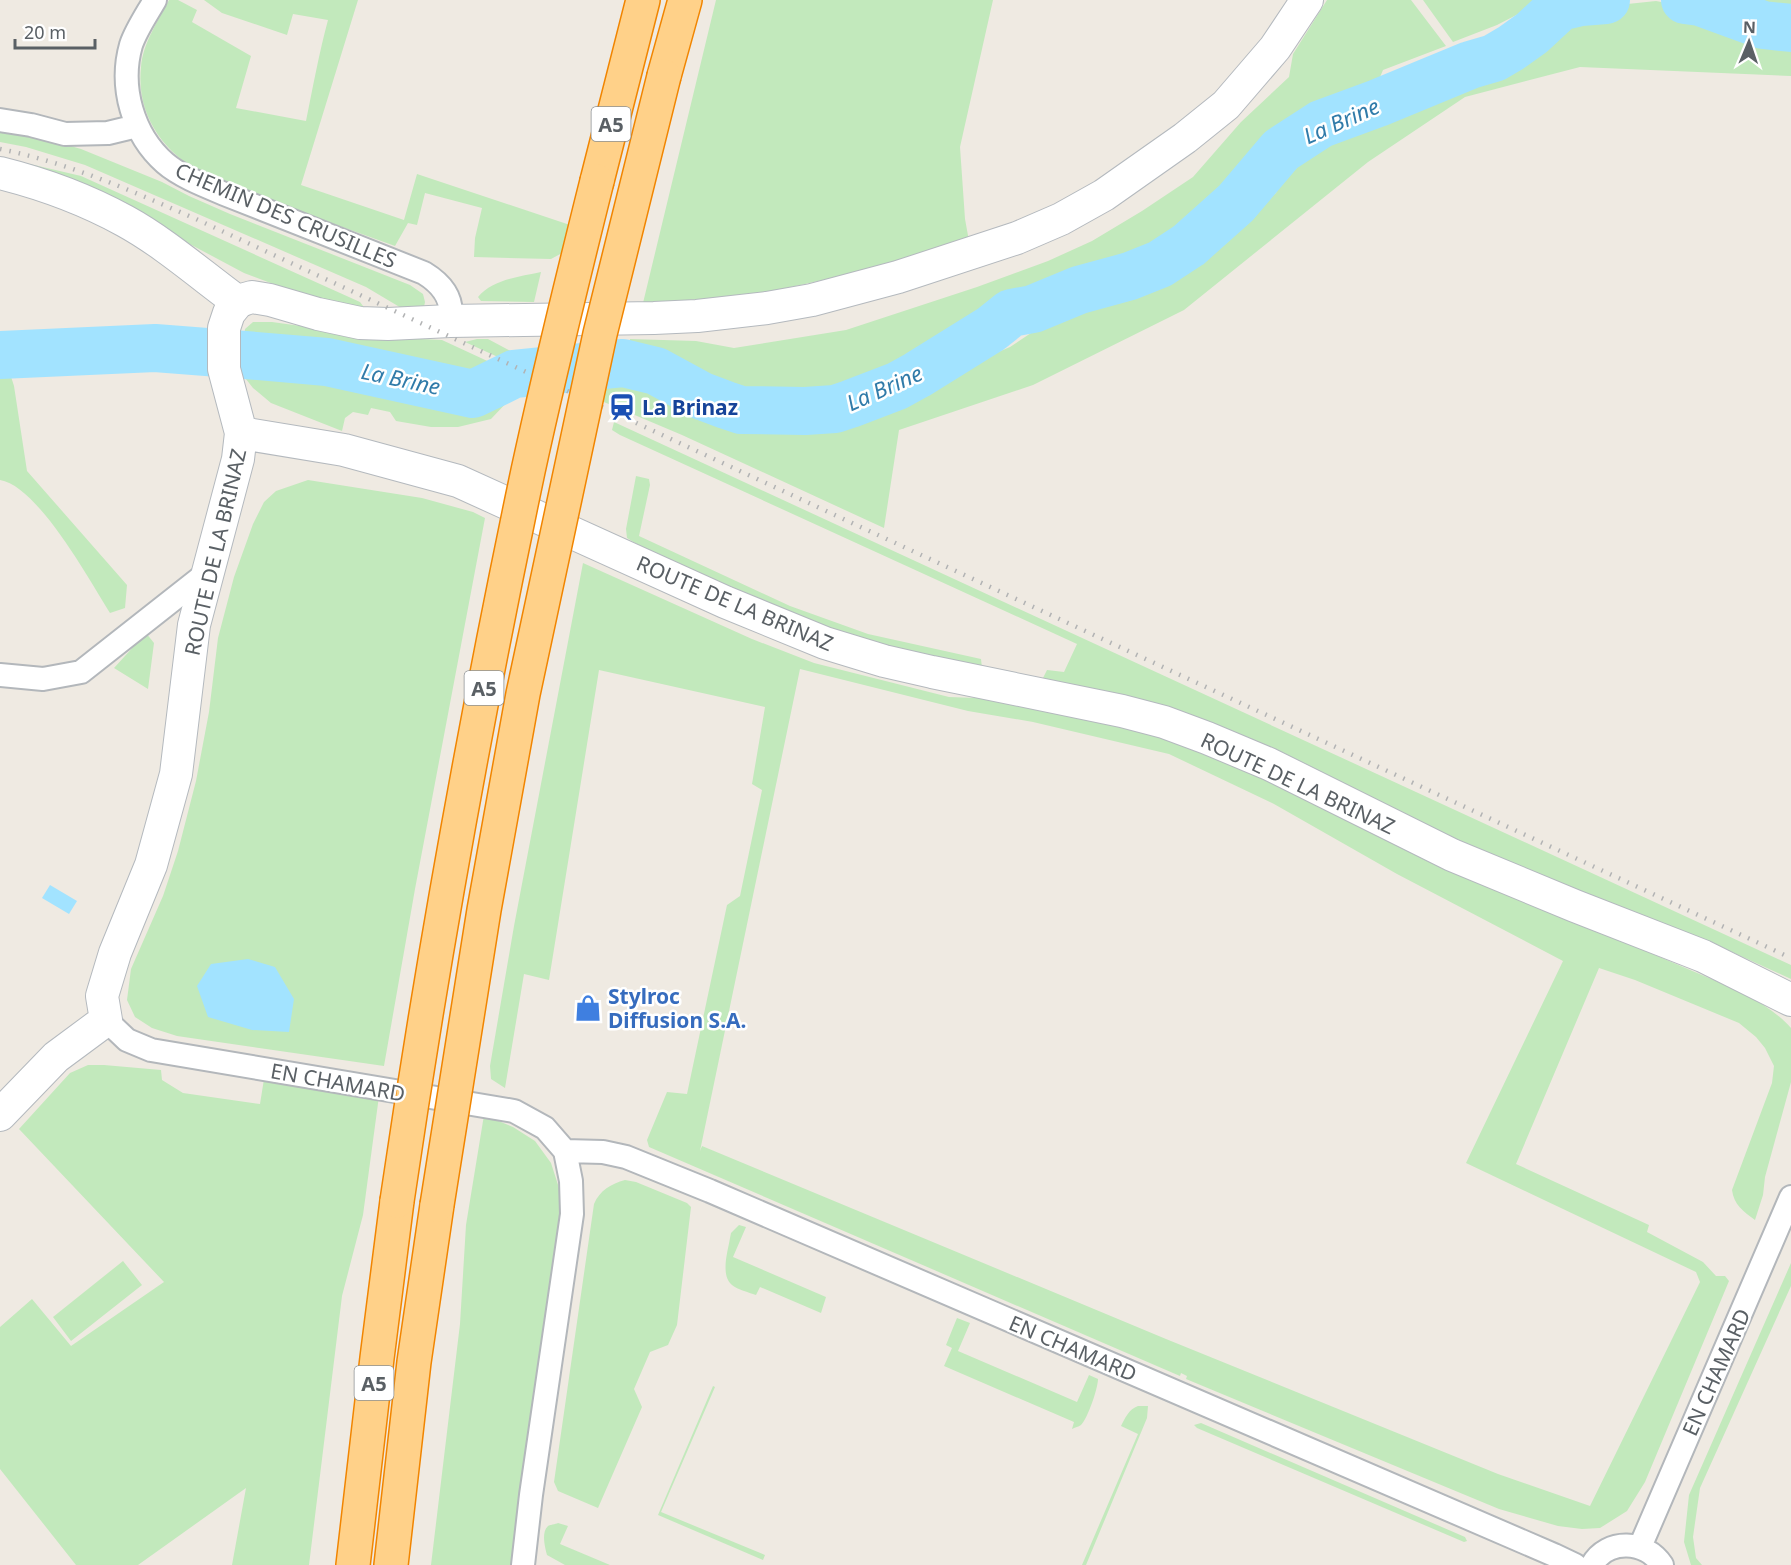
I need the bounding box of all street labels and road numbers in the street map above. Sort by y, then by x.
road number: A5 [592,107,630,141]
street label: CHEMIN DES CRUSILLES [171,156,401,274]
street label: ROUTE DE LA BRINAZ [178,446,252,658]
street label: ROUTE DE LA BRINAZ [632,549,838,657]
road number: A5 [464,671,504,705]
street label: ROUTE DE LA BRINAZ [1196,726,1400,840]
street label: EN CHAMARD [268,1056,408,1108]
street label: EN CHAMARD [1676,1304,1756,1440]
street label: EN CHAMARD [1005,1309,1141,1387]
road number: A5 [354,1366,394,1400]

